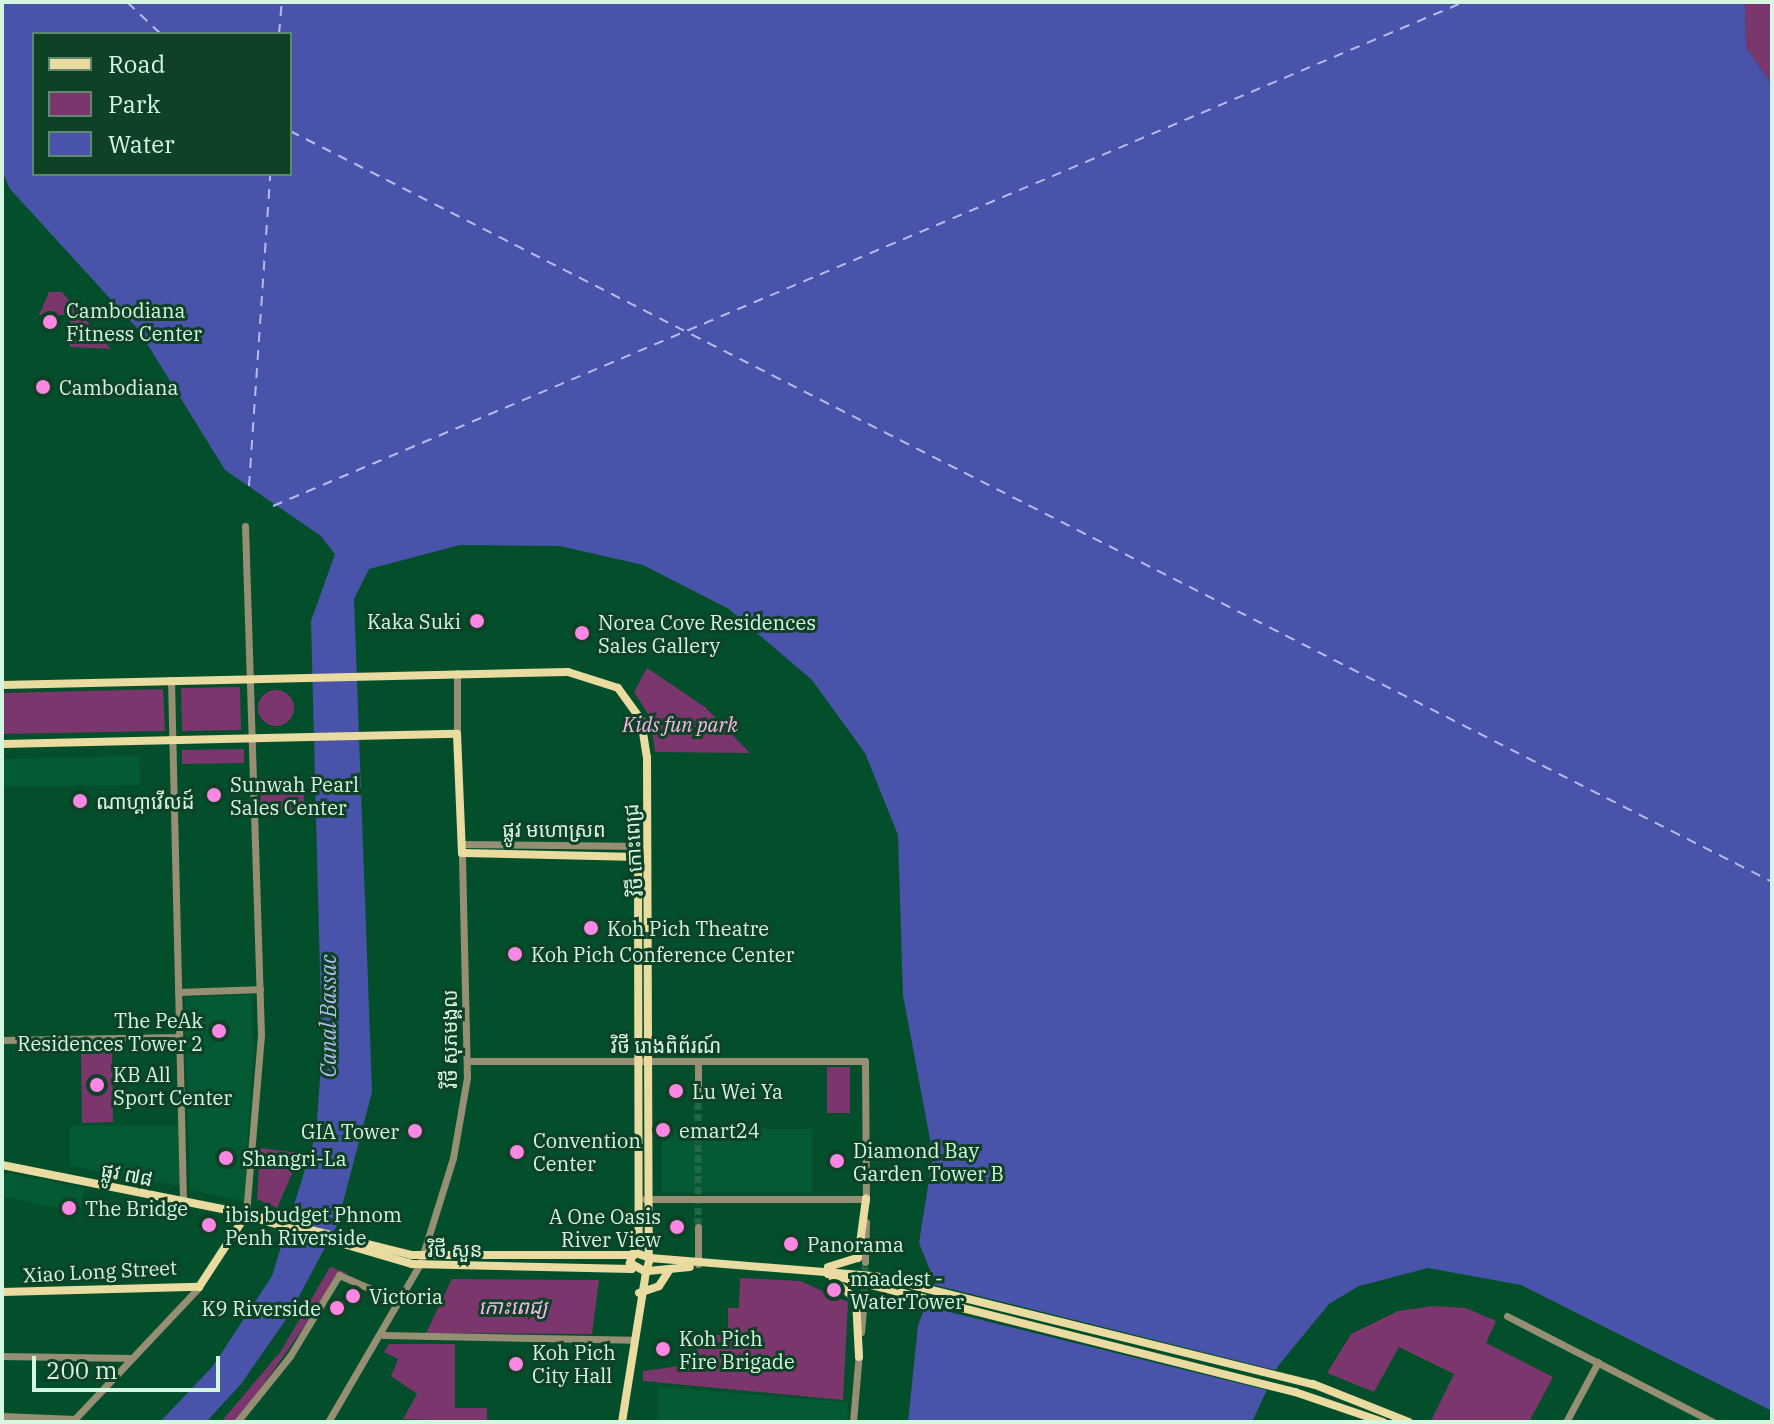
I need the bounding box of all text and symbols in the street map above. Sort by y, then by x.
legend [32,32,292,176]
text: Road [108,48,165,80]
text: Park [108,88,160,120]
text: Water [108,128,175,160]
place label: Cambodiana Fitness Center [66,298,202,345]
marker: Cambodiana Fitness Center [41,313,59,331]
place label: Cambodiana [59,375,178,399]
marker: Cambodiana [34,378,52,396]
place label: Kaka Suki [367,609,461,633]
place label: Norea Cove Residences Sales Gallery [598,610,816,657]
marker: Kaka Suki [468,612,486,630]
marker: Norea Cove Residences Sales Gallery [573,624,591,642]
park label: Kids fun park [622,712,738,736]
place label: Sunwah Pearl Sales Center [230,772,359,819]
marker: Sunwah Pearl Sales Center [205,786,223,804]
place label: ណាហ្គាវើលដ៍ [96,789,194,813]
marker: ណាហ្គាវើលដ៍ [71,792,89,810]
street label: វិថី កោះពេជ្រ [619,803,647,897]
street label: ផ្លូវ មហោស្រព [502,817,606,841]
place label: Koh Pich Theatre [607,916,769,940]
marker: Koh Pich Theatre [582,919,600,937]
place label: Koh Pich Conference Center [531,942,794,966]
marker: Koh Pich Conference Center [506,945,524,963]
water label: Canal Bassac [315,954,341,1078]
street label: វិថី សុភមង្គល [437,989,461,1089]
place label: The PeAk Residences Tower 2 [17,1008,203,1055]
marker: The PeAk Residences Tower 2 [210,1022,228,1040]
street label: វិថី រោងពិព័រណ៍ [611,1033,721,1057]
place label: KB All Sport Center [113,1062,232,1109]
marker: KB All Sport Center [88,1076,106,1094]
place label: Lu Wei Ya [692,1079,783,1103]
marker: Lu Wei Ya [667,1082,685,1100]
place label: emart24 [679,1118,760,1142]
place label: GIA Tower [301,1119,399,1143]
marker: emart24 [654,1121,672,1139]
marker: GIA Tower [406,1122,424,1140]
place label: Convention Center [533,1128,641,1175]
place label: Diamond Bay Garden Tower B [853,1138,1004,1185]
marker: Convention Center [508,1143,526,1161]
place label: Shangri-La [242,1146,347,1170]
marker: Shangri-La [217,1149,235,1167]
marker: Diamond Bay Garden Tower B [828,1152,846,1170]
street label: ផ្លូវ ៧៨ [99,1157,155,1191]
place label: The Bridge [85,1196,188,1220]
marker: The Bridge [60,1199,78,1217]
place label: ibis budget Phnom Penh Riverside [225,1202,402,1249]
place label: A One Oasis River View [549,1204,661,1251]
marker: ibis budget Phnom Penh Riverside [200,1216,218,1234]
marker: A One Oasis River View [668,1218,686,1236]
place label: Panorama [807,1232,904,1256]
marker: Panorama [782,1235,800,1253]
street label: វិថី សួន [427,1237,483,1261]
street label: Xiao Long Street [22,1255,178,1287]
place label: maadest - WaterTower [850,1266,964,1313]
marker: maadest - WaterTower [825,1281,843,1299]
place label: Victoria [369,1284,443,1308]
marker: Victoria [344,1287,362,1305]
park label: កោះពេជ្យ [478,1294,548,1318]
place label: K9 Riverside [201,1296,321,1320]
marker: K9 Riverside [328,1299,346,1317]
place label: Koh Pich Fire Brigade [679,1326,795,1373]
scale bar [36,1340,224,1390]
place label: Koh Pich City Hall [532,1340,616,1387]
marker: Koh Pich Fire Brigade [654,1340,672,1358]
text: 200 m [46,1354,118,1386]
marker: Koh Pich City Hall [507,1355,525,1373]

